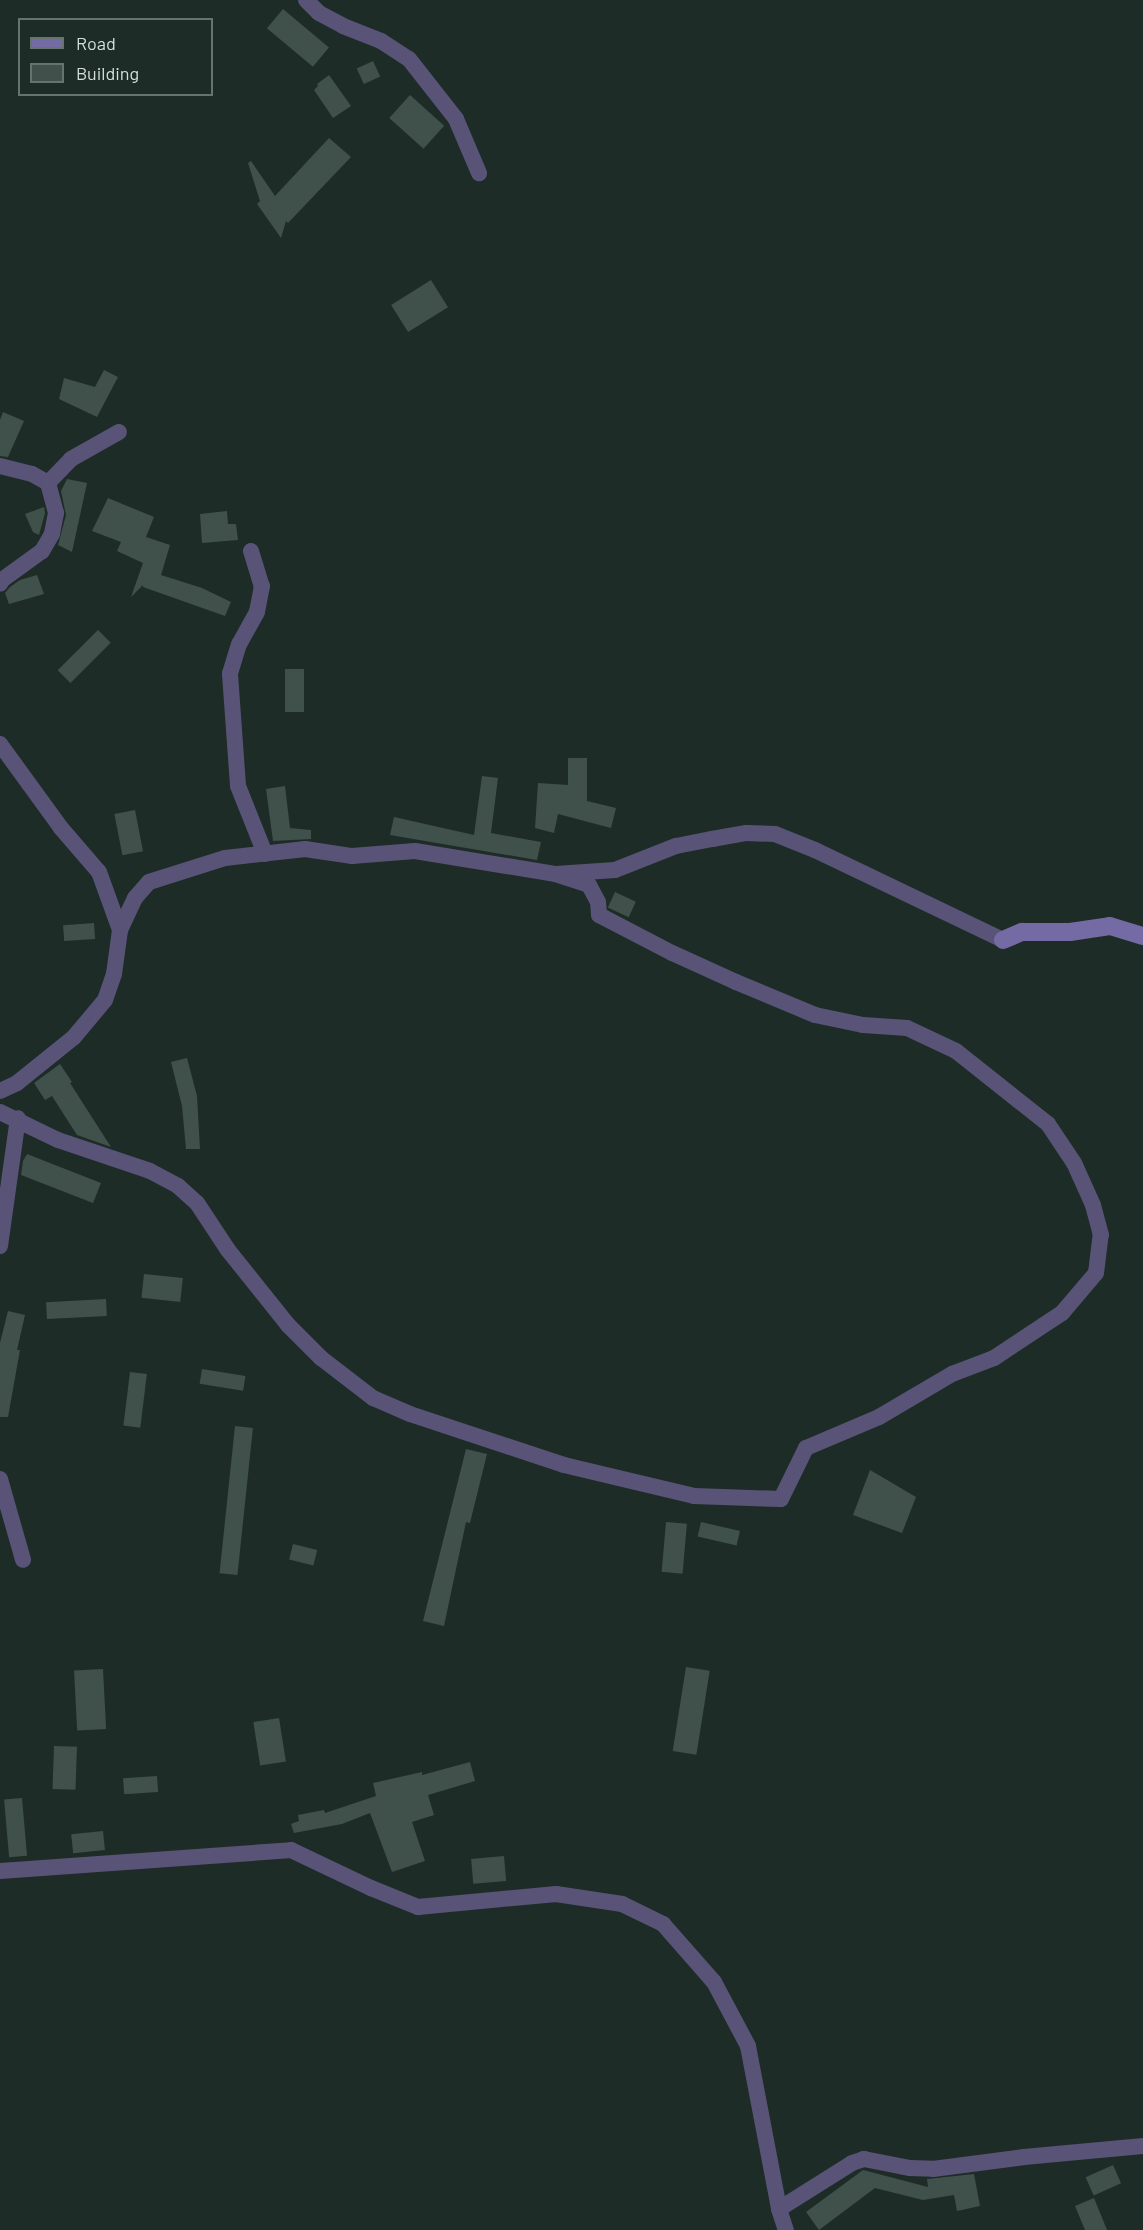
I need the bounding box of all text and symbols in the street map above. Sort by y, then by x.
legend [18,18,213,96]
text: Road [76,32,116,54]
text: Building [76,62,139,84]

